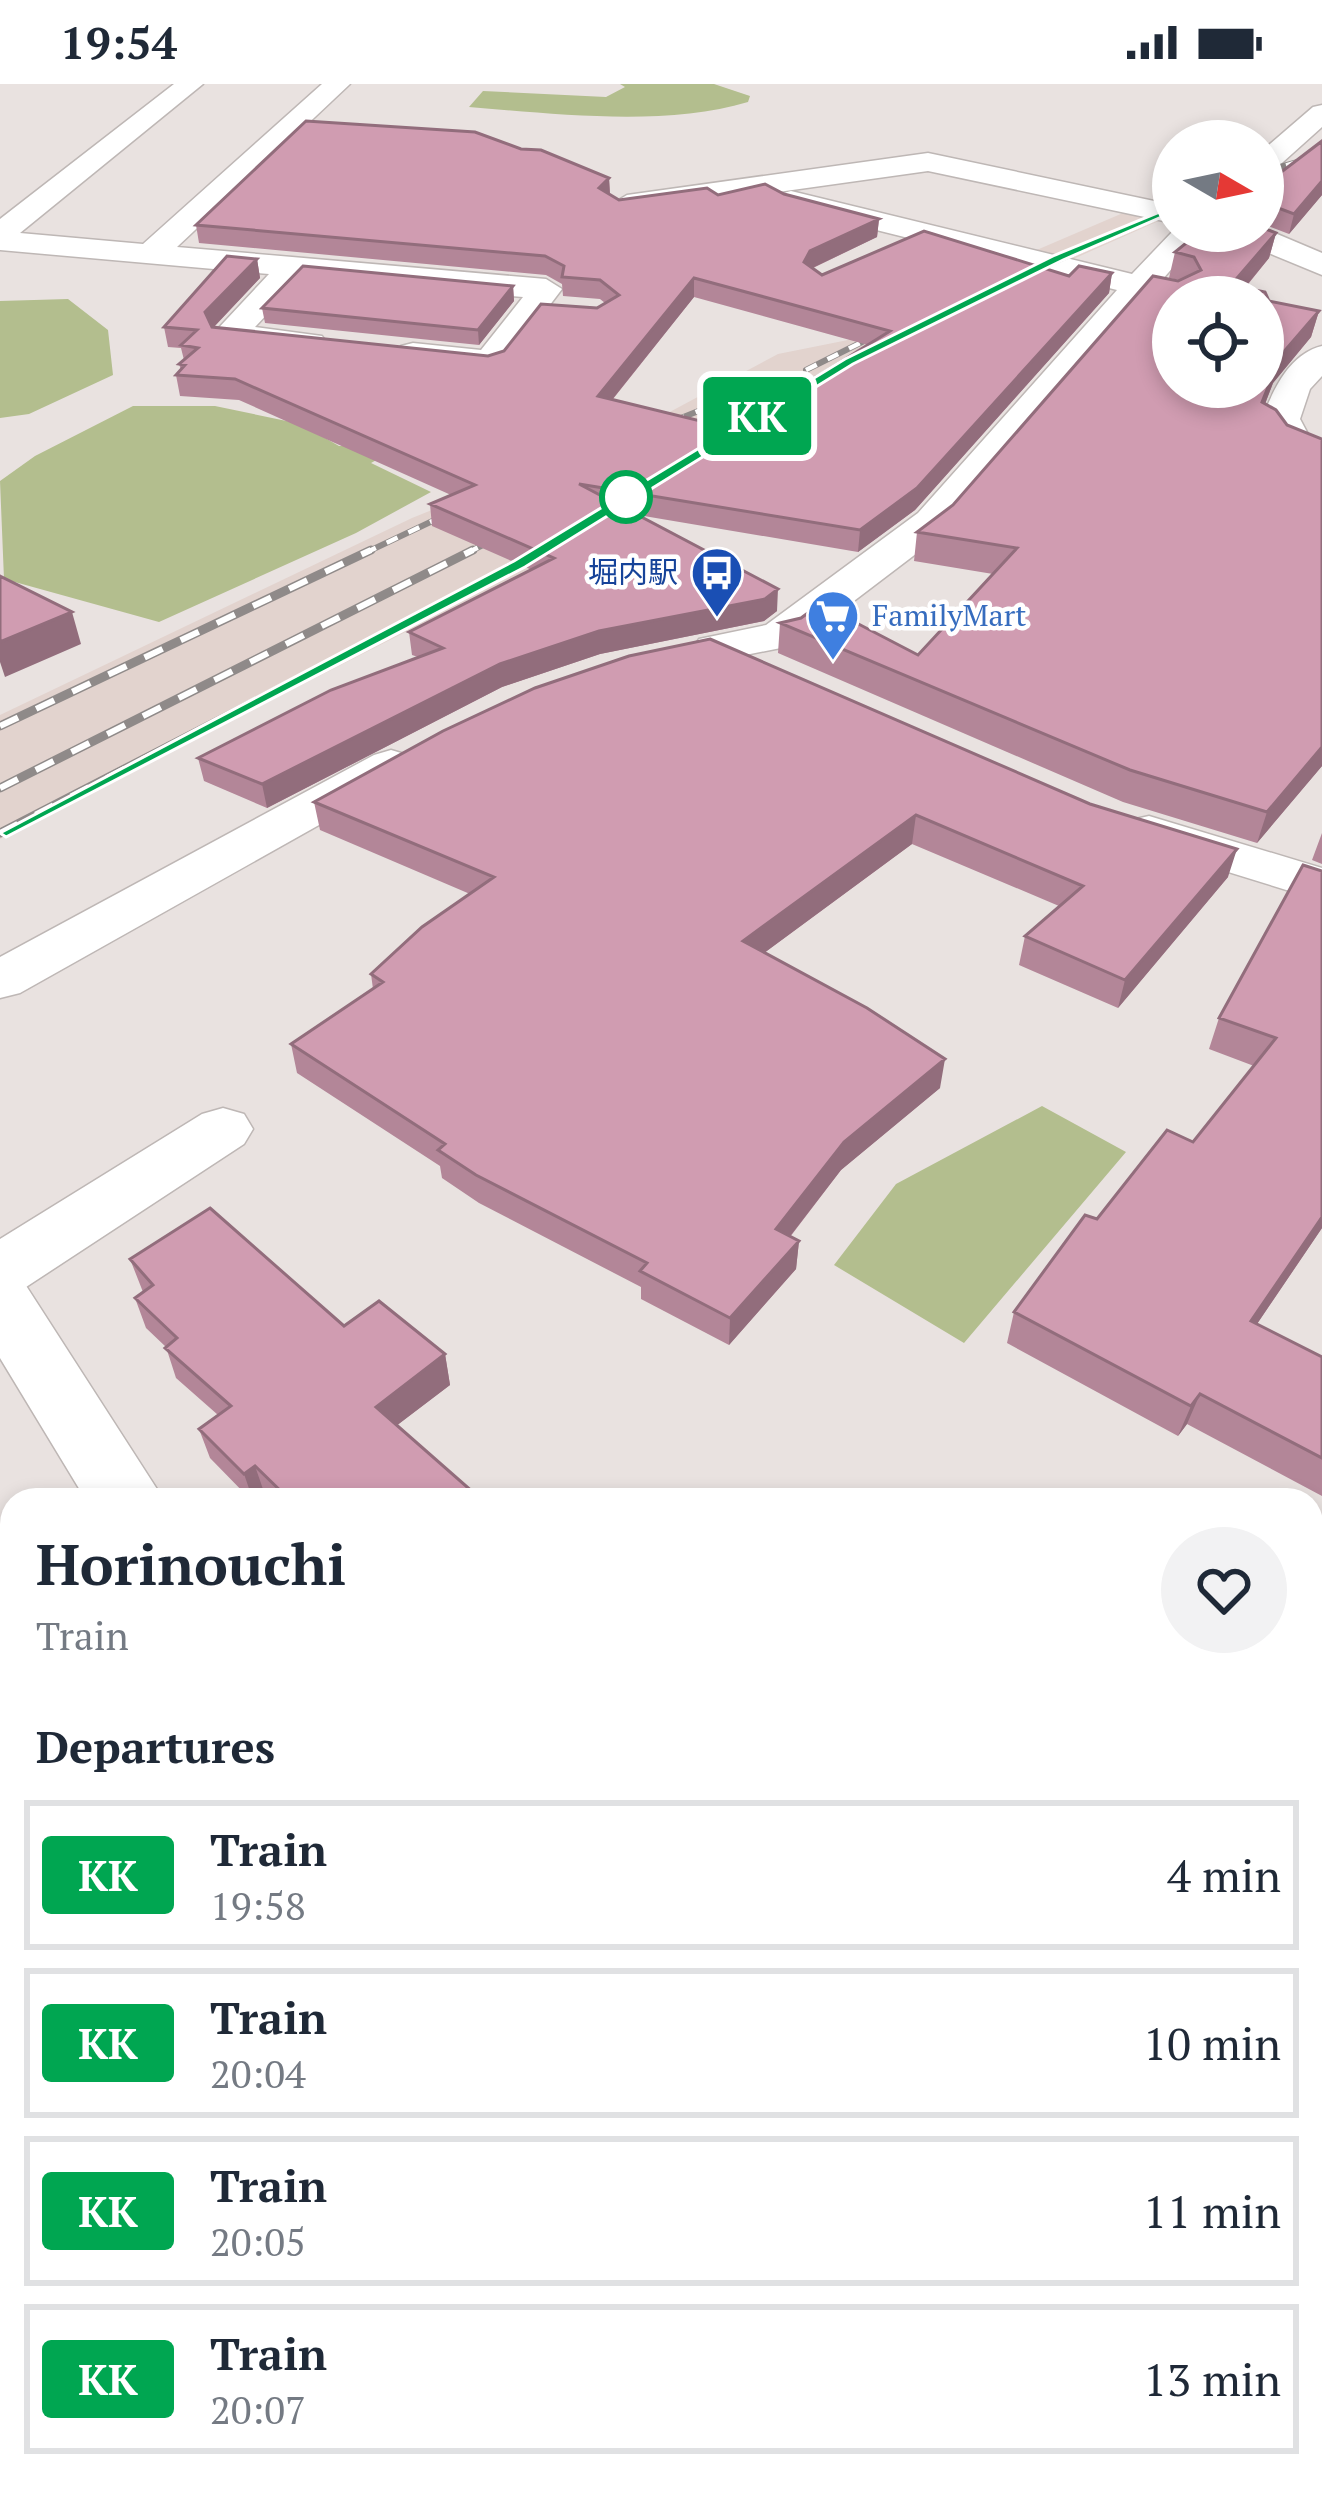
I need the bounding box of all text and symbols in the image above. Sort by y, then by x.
text: 19:54 [60,12,177,72]
north arrow [1152,120,1284,252]
map controls [1152,120,1284,408]
button: locate [1152,276,1284,408]
line badge: KK [703,377,811,455]
text: KK [727,388,787,444]
unlabelled marker [601,472,651,522]
bus stop icon: 堀内駅 [689,545,745,619]
place label: 堀内駅 [588,552,678,592]
supermarket icon: FamilyMart [805,588,861,662]
place label: FamilyMart [872,595,1026,635]
text: Horinouchi [36,1526,346,1601]
button: heart [1161,1527,1287,1653]
text: Train [36,1609,129,1661]
text: Departures [36,1716,275,1776]
text: Train [210,1819,327,1879]
text: 4 min [1167,1845,1281,1905]
text: KK [78,1847,138,1903]
text: 19:58 [210,1879,306,1931]
text: Train [210,1987,327,2047]
text: 10 min [1143,2013,1281,2073]
text: KK [78,2015,138,2071]
text: 20:04 [210,2047,306,2099]
text: Train [210,2155,327,2215]
text: 11 min [1143,2181,1281,2241]
text: KK [78,2183,138,2239]
text: 20:05 [210,2215,306,2267]
text: Train [210,2323,327,2383]
text: 13 min [1143,2349,1281,2409]
text: KK [78,2351,138,2407]
text: 20:07 [210,2383,306,2435]

